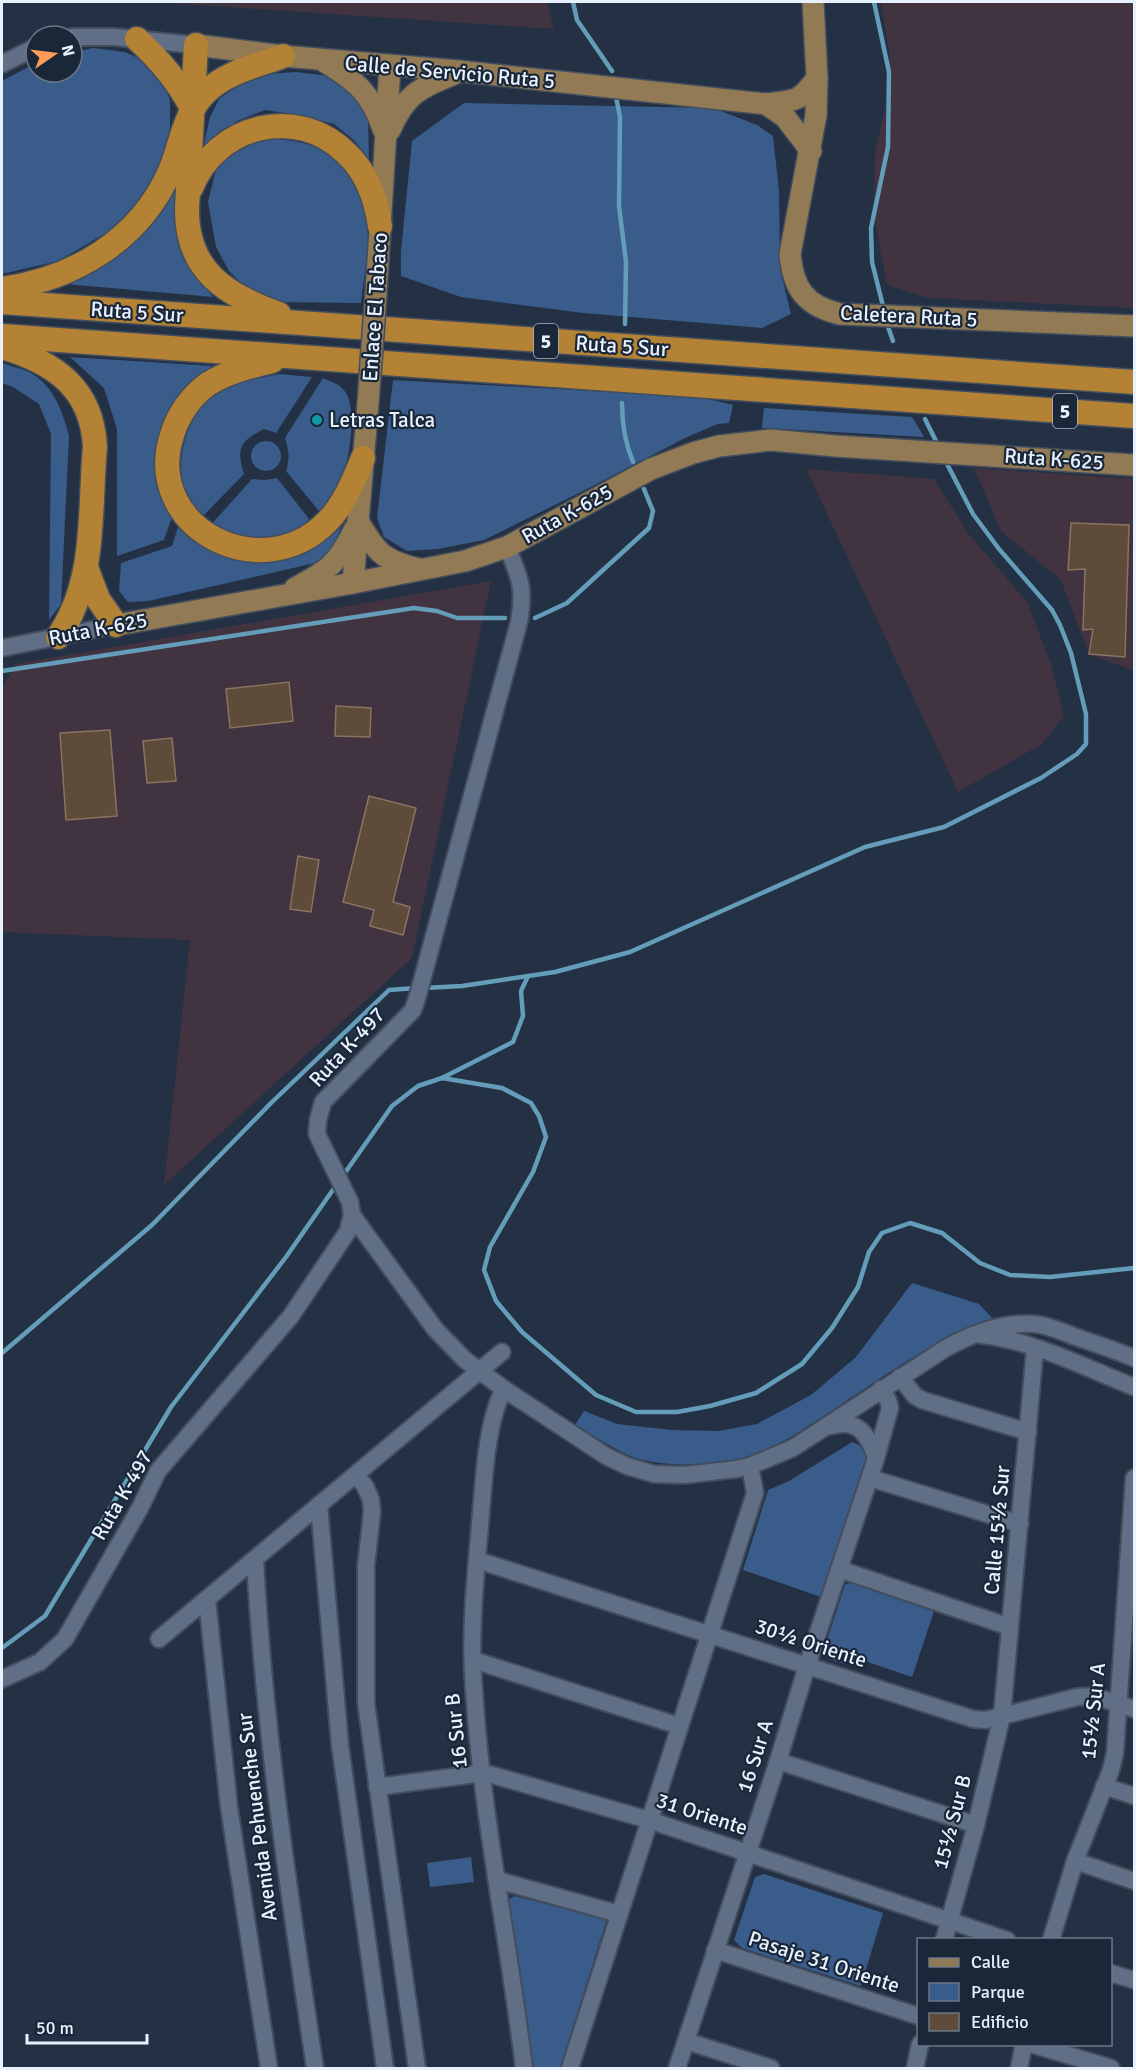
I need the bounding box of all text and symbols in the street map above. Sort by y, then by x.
north arrow [24,24,84,84]
text: N [57,43,79,58]
street label: Calle de Servicio Ruta 5 [344,50,556,94]
street label: Enlace El Tabaco [357,232,393,382]
street label: Ruta 5 Sur [90,296,185,328]
street label: Caletera Ruta 5 [840,299,978,333]
road number: 5 [534,324,558,358]
street label: Ruta 5 Sur [575,330,670,362]
road number: 5 [1053,394,1077,428]
place label: Letras Talca [329,407,435,433]
marker: Letras Talca [310,413,324,427]
street label: Ruta K-625 [1003,443,1105,475]
street label: Ruta K-625 [517,478,617,550]
street label: Ruta K-625 [46,607,150,651]
street label: Ruta K-497 [303,1002,391,1092]
street label: Ruta K-497 [86,1445,158,1545]
street label: Calle 15½ Sur [978,1464,1016,1596]
street label: 30½ Oriente [752,1613,870,1673]
street label: 15½ Sur A [1075,1661,1111,1761]
street label: 16 Sur B [439,1692,473,1770]
street label: Avenida Pehuenche Sur [231,1711,283,1923]
street label: 16 Sur A [731,1716,779,1796]
street label: 15½ Sur B [927,1772,977,1872]
street label: 31 Oriente [653,1787,751,1841]
street label: Pasaje 31 Oriente [745,1925,903,1999]
legend [917,1938,1112,2046]
text: Calle [971,1951,1010,1973]
text: Parque [971,1981,1025,2003]
scale bar [27,2007,147,2045]
text: Edificio [971,2011,1029,2033]
text: 50 m [36,2017,74,2039]

